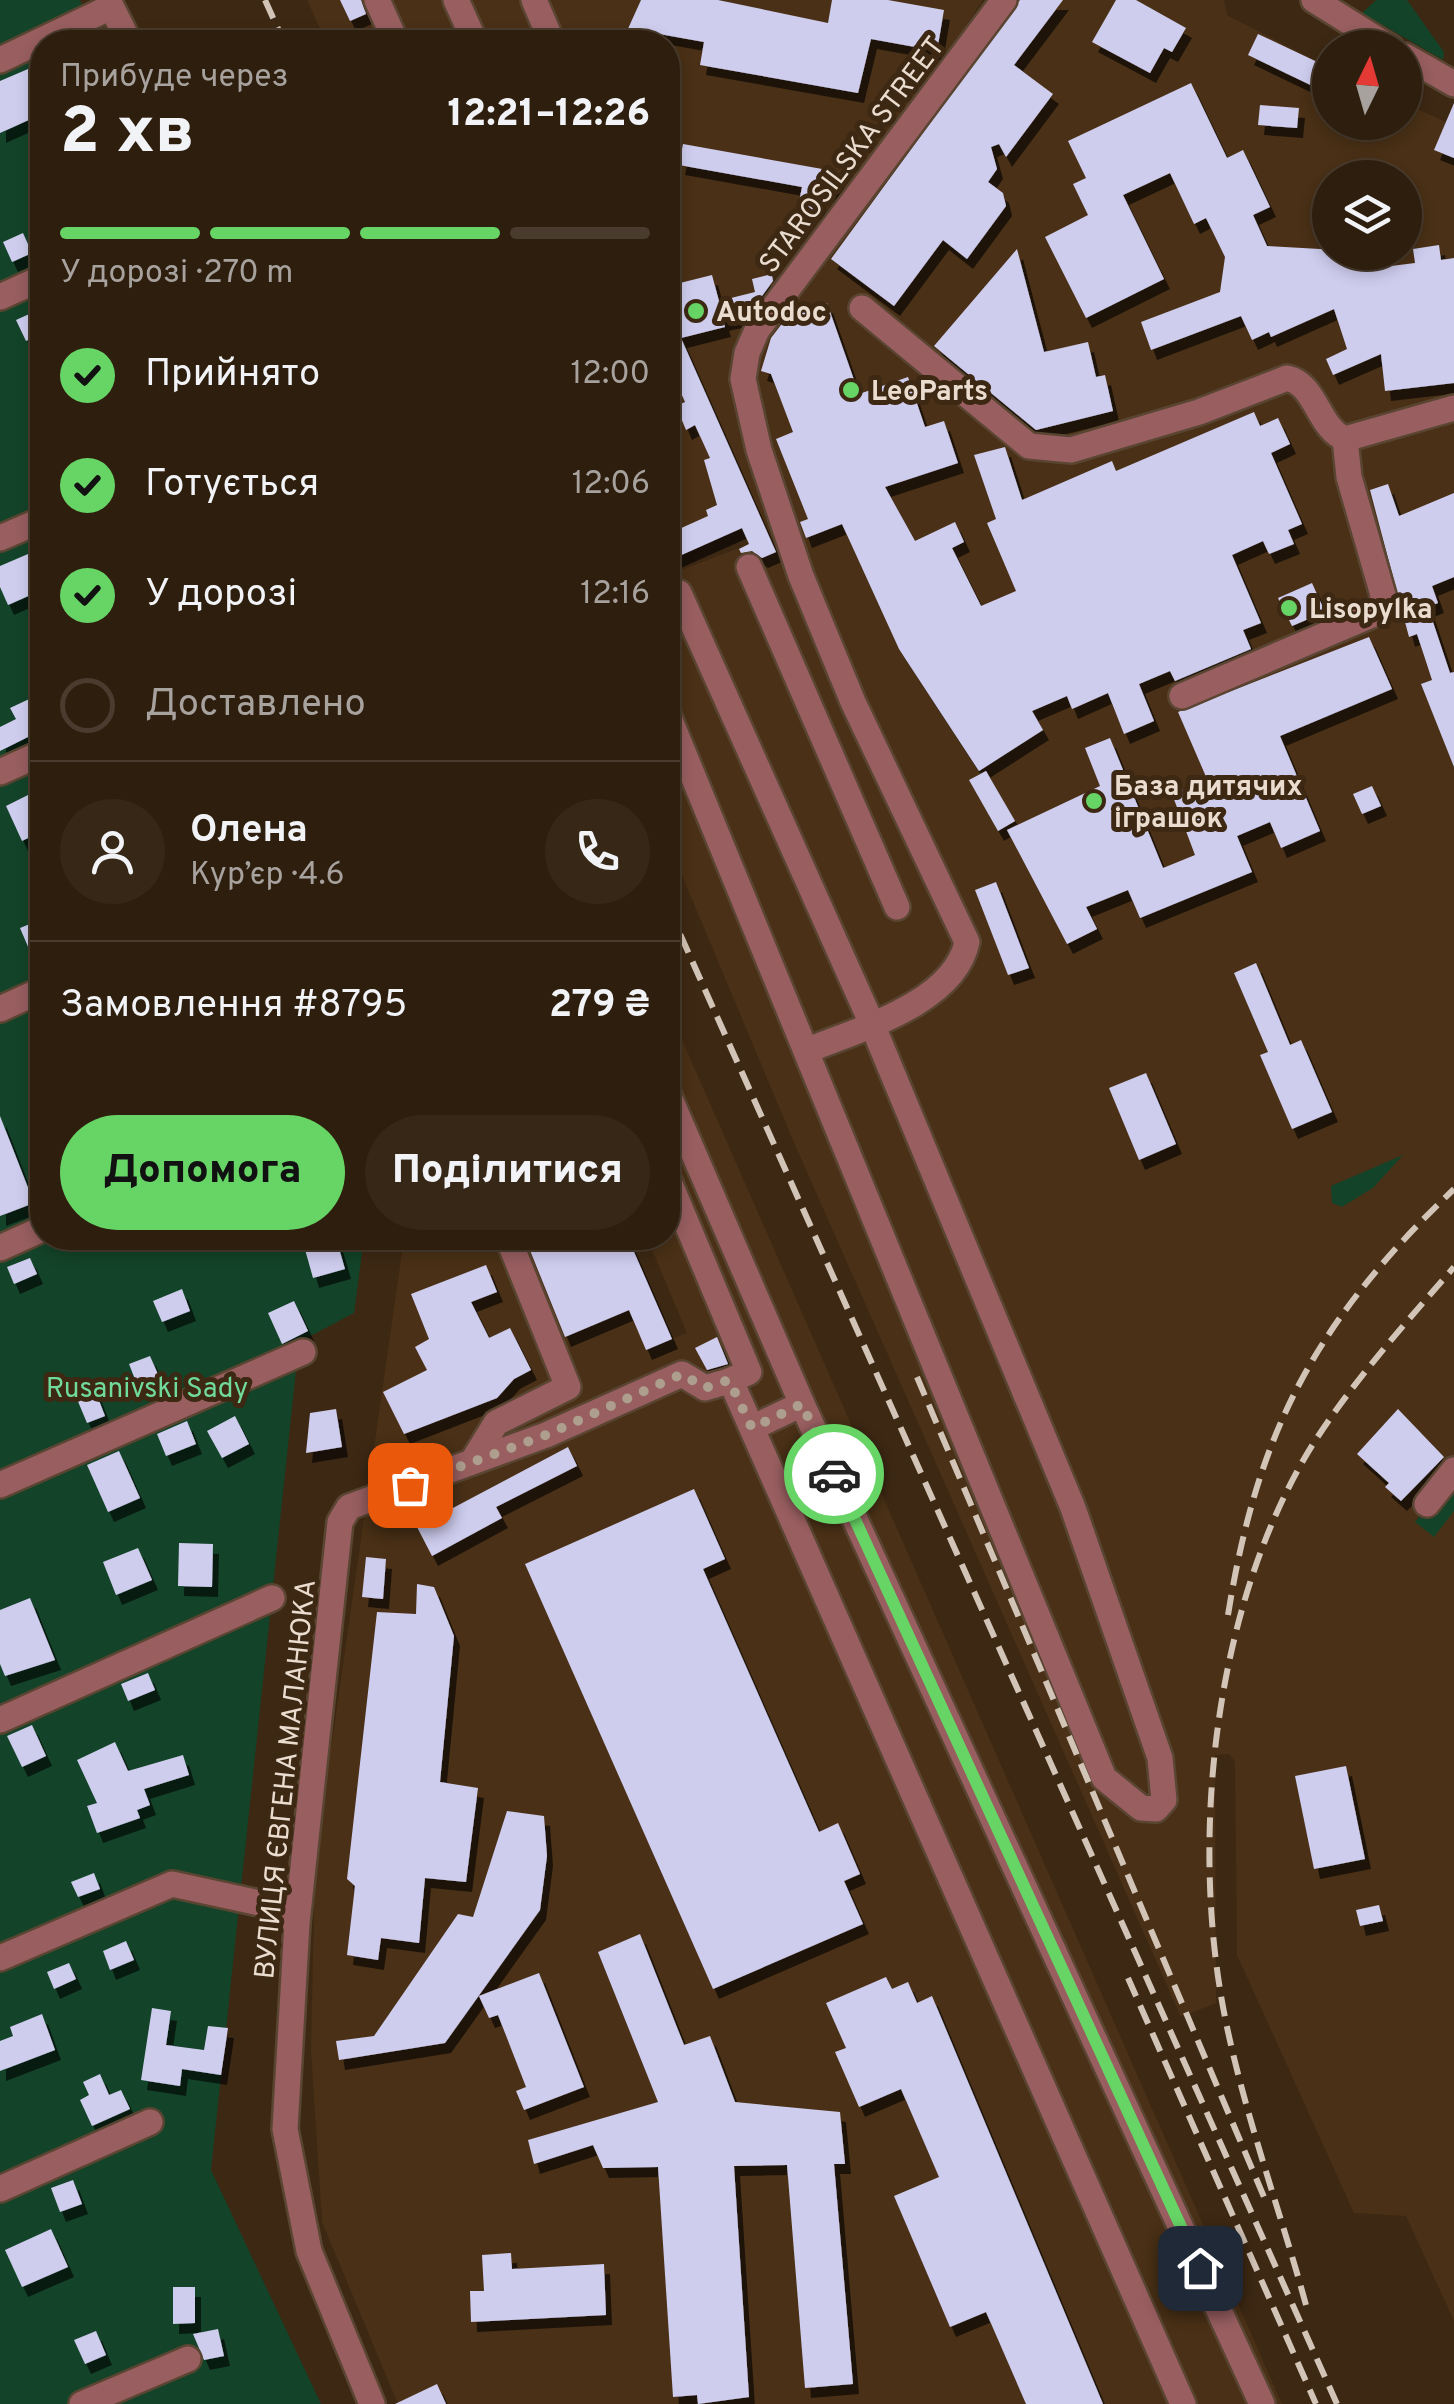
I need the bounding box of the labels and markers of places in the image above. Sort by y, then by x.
place label: Autodoc [716,296,827,332]
marker: Autodoc [685,300,707,322]
place label: LeoParts [871,375,988,411]
marker: LeoParts [840,379,862,401]
place label: Lisopylka [1309,593,1433,629]
marker: Lisopylka [1278,597,1300,619]
place label: База дитячих іграшок [1114,770,1303,838]
marker: База дитячих іграшок [1083,790,1105,812]
pin [368,1443,453,1528]
pin [1158,2226,1243,2311]

